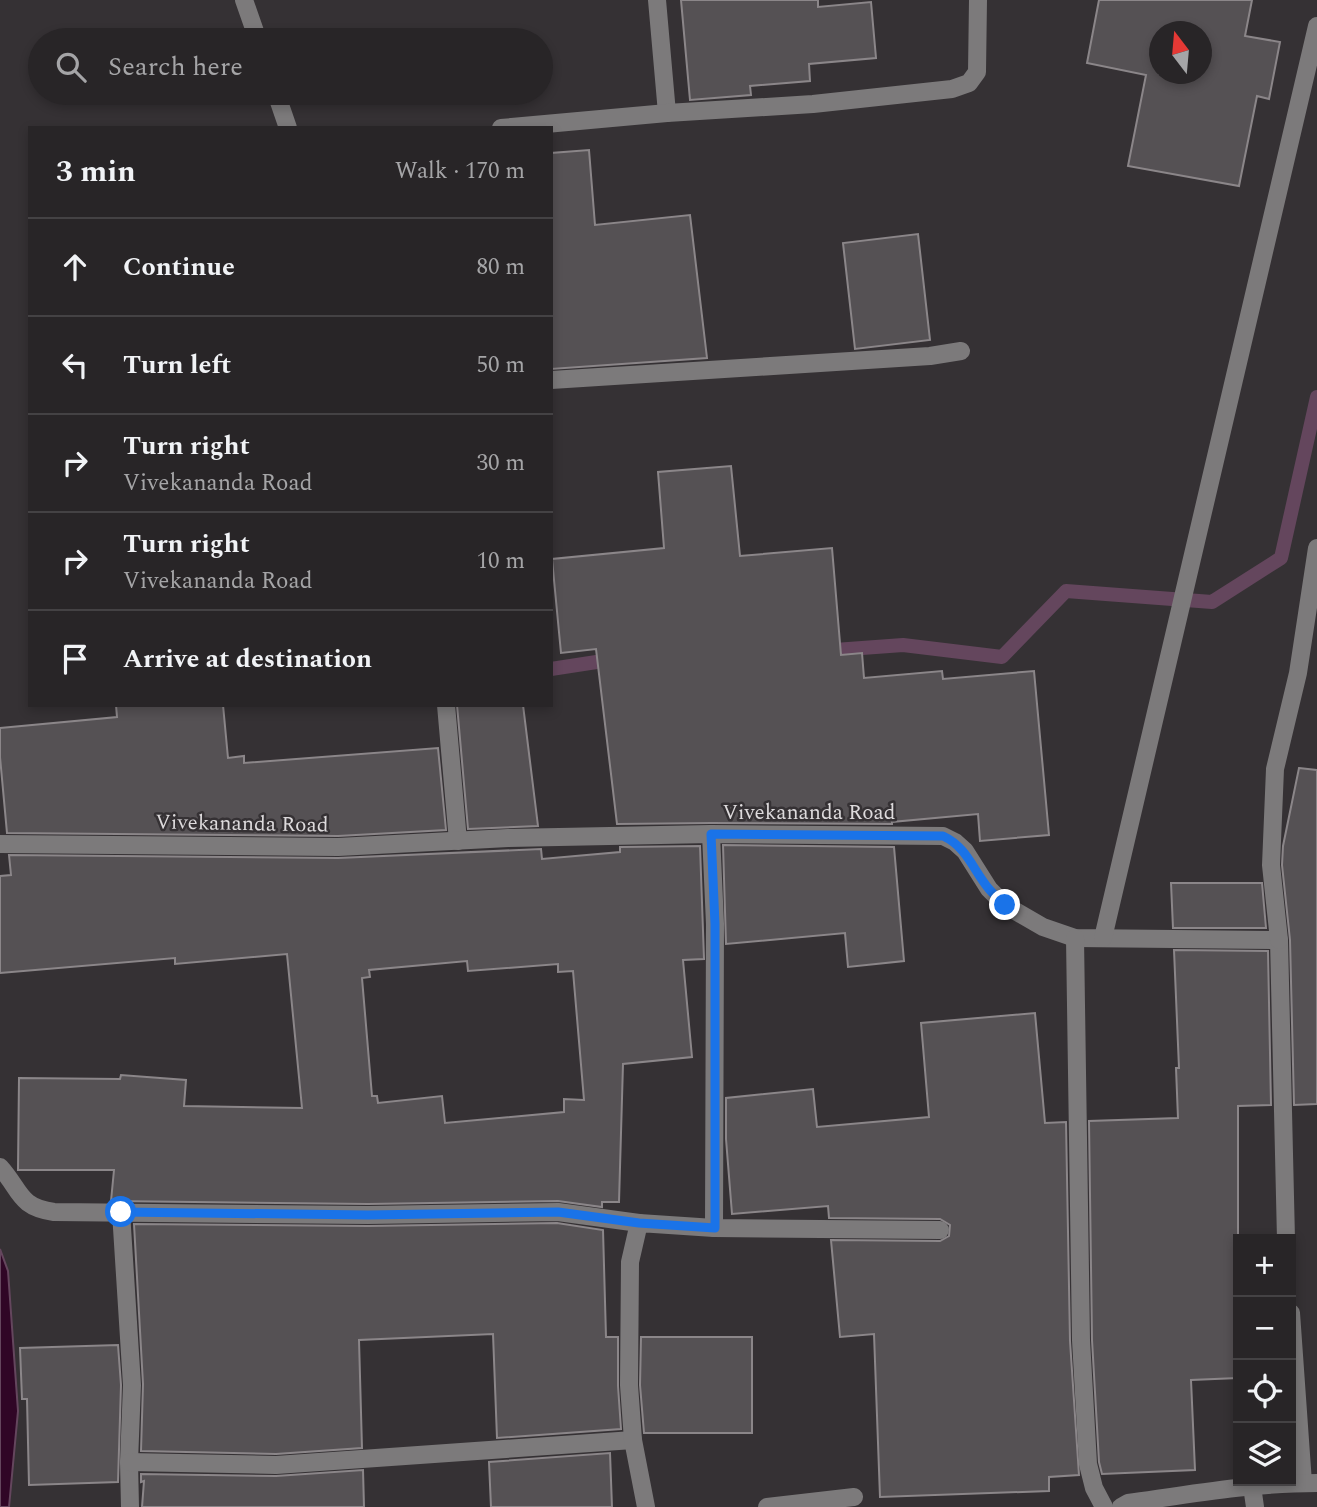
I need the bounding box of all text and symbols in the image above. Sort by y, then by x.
north arrow [1149,21,1212,84]
search box [28,28,553,105]
text: Search here [108,47,243,87]
icon: search [52,48,90,86]
text: 3 min [56,149,136,195]
text: Walk · 170 m [395,154,525,189]
text: Continue [123,247,235,287]
icon: ahead [56,248,94,286]
text: 80 m [476,250,525,285]
text: Turn left [123,345,231,385]
icon: left [56,346,94,384]
text: 50 m [476,348,525,383]
text: Turn right [123,426,250,466]
icon: right [56,444,94,482]
text: 30 m [476,446,525,481]
text: Vivekananda Road [123,466,313,501]
text: Turn right [123,524,250,564]
icon: right [56,542,94,580]
text: 10 m [476,544,525,579]
text: Vivekananda Road [123,564,313,599]
text: Arrive at destination [123,639,372,679]
icon: arrive [56,640,94,678]
street label: Vivekananda Road [722,797,896,829]
street label: Vivekananda Road [155,806,329,842]
route end [989,889,1020,920]
route start [105,1196,136,1227]
map controls [1233,1234,1296,1486]
button: + [1233,1234,1296,1297]
button: − [1233,1297,1296,1360]
button: locate [1233,1360,1296,1423]
button: layers [1233,1423,1296,1486]

